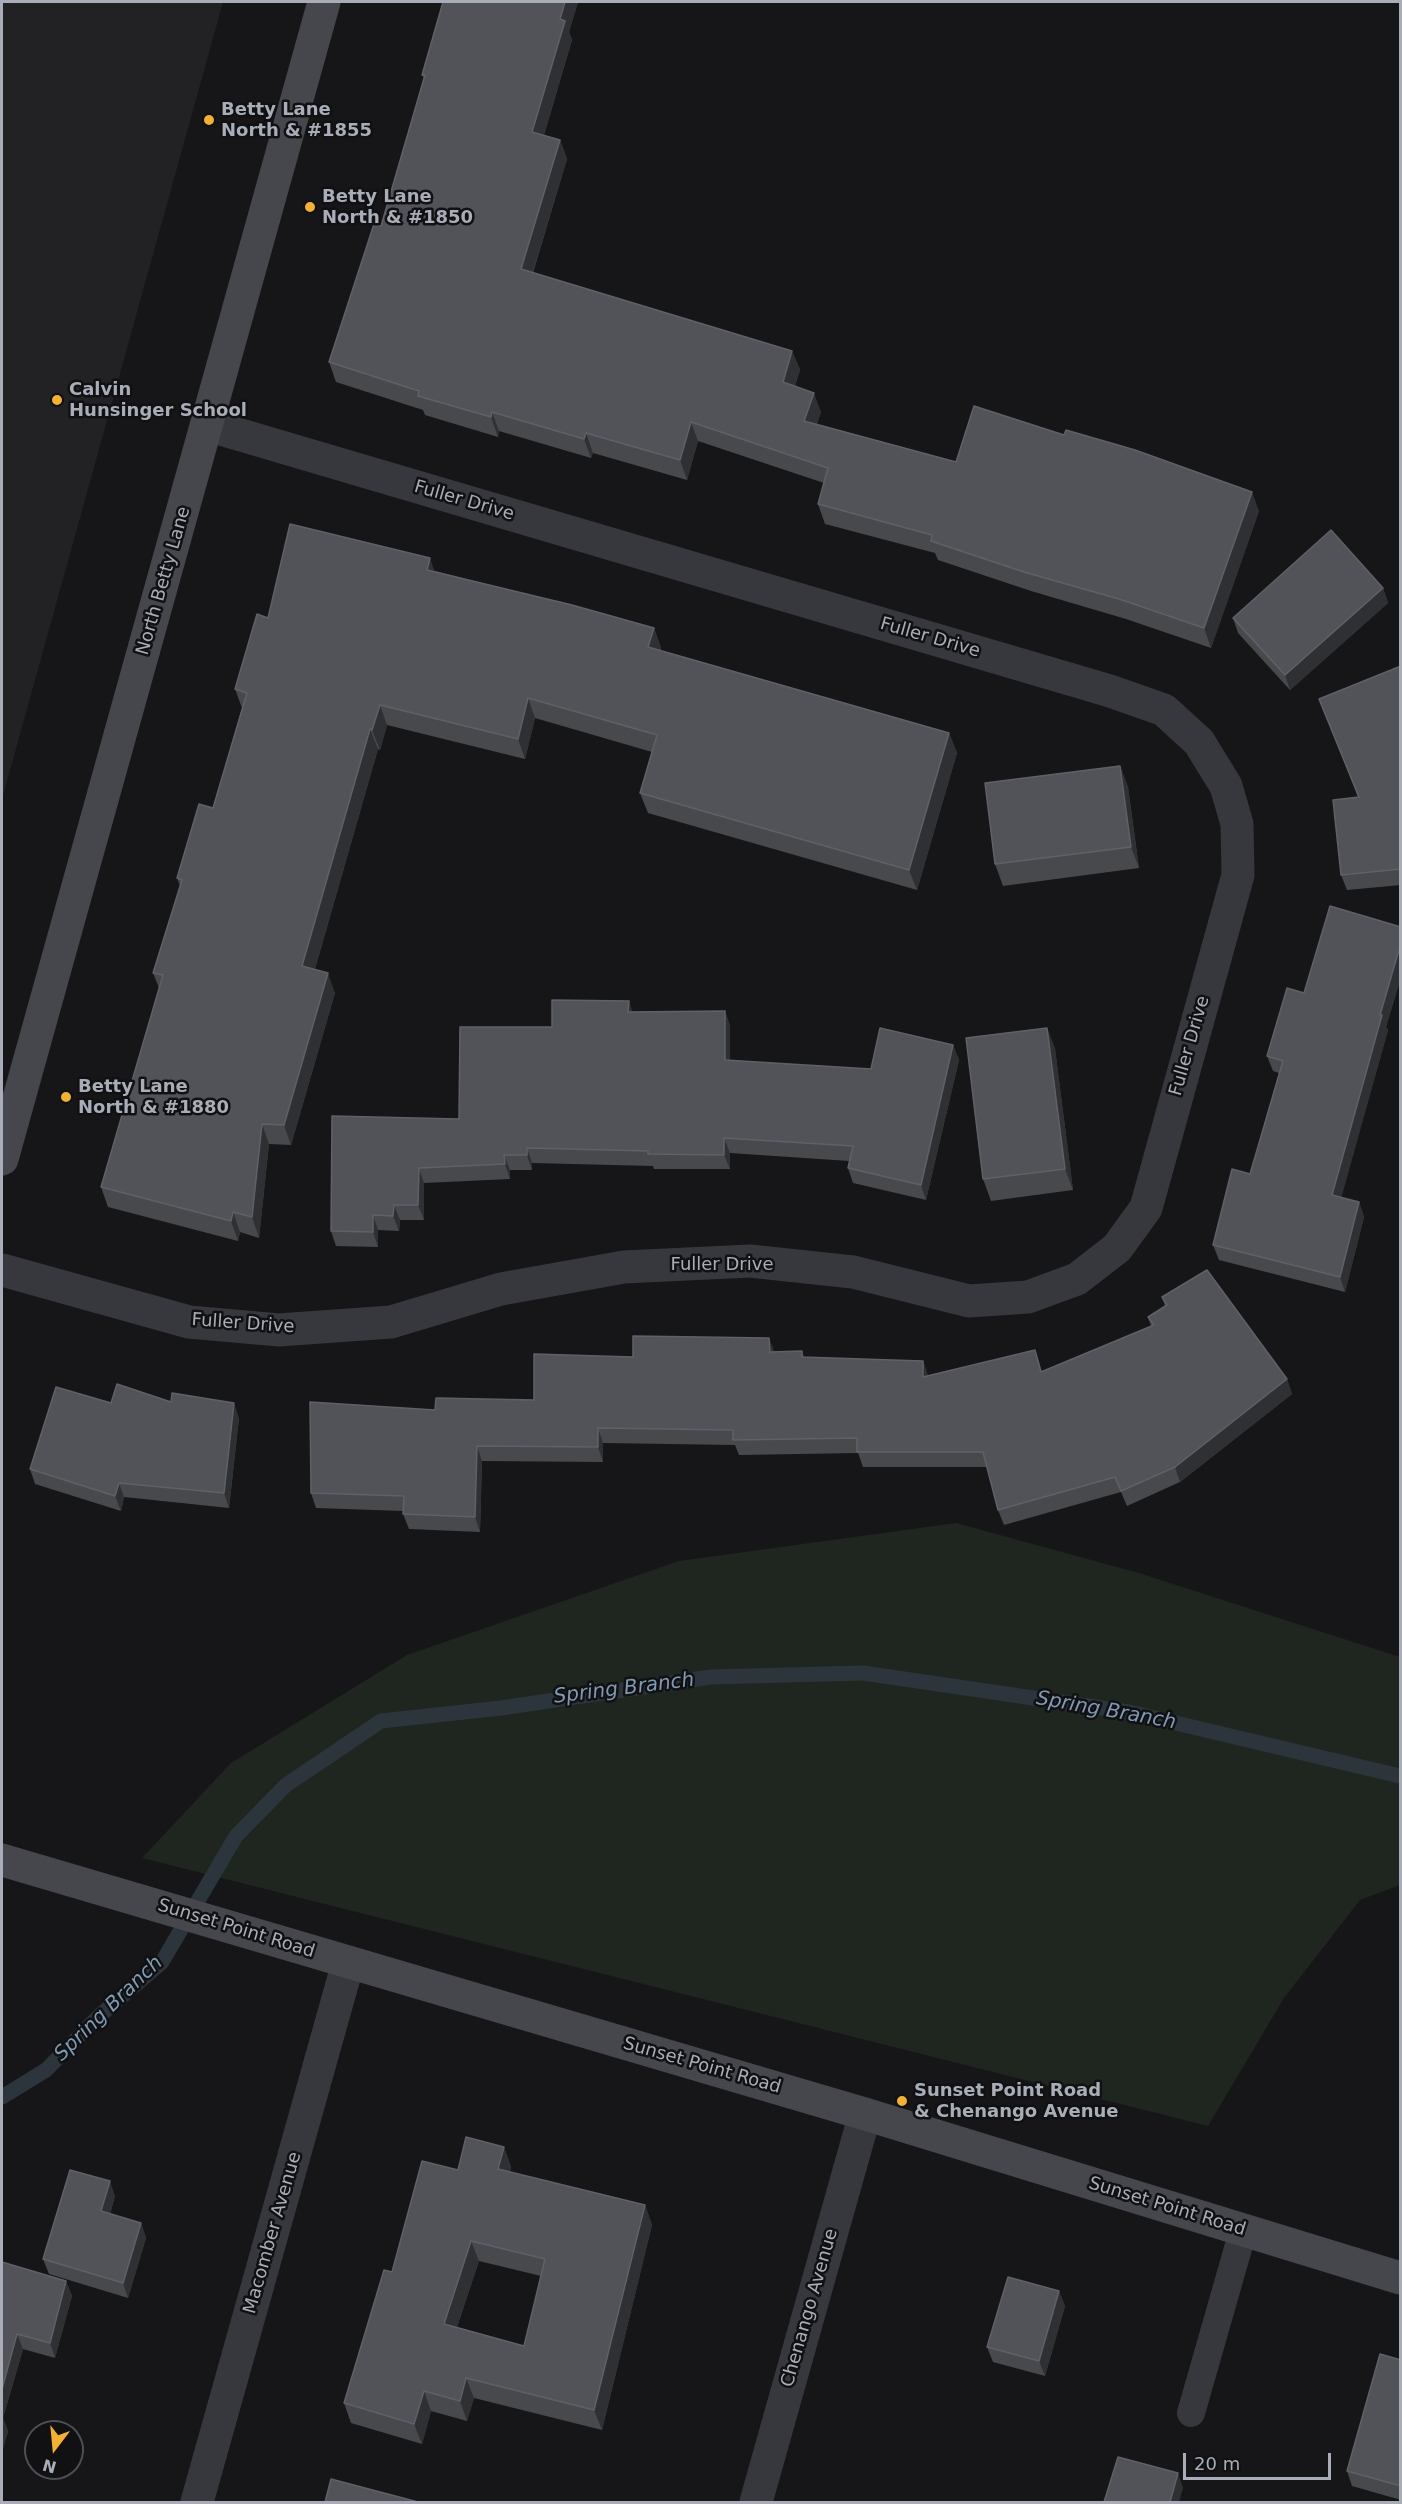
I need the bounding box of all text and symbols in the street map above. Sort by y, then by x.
place label: Betty Lane North & #1855 [221,99,372,142]
marker: Betty Lane North & #1855 [202,113,216,127]
place label: Betty Lane North & #1850 [322,186,473,228]
marker: Betty Lane North & #1850 [303,200,317,214]
place label: Calvin Hunsinger School [69,379,247,422]
marker: Calvin Hunsinger School [50,393,64,407]
street label: Fuller Drive [412,476,516,526]
street label: North Betty Lane [132,504,196,658]
street label: Fuller Drive [878,613,982,663]
street label: Fuller Drive [1165,994,1215,1098]
place label: Betty Lane North & #1880 [78,1076,229,1118]
marker: Betty Lane North & #1880 [59,1090,73,1104]
street label: Fuller Drive [671,1254,773,1276]
street label: Fuller Drive [191,1310,295,1338]
water label: Spring Branch [552,1668,696,1710]
water label: Spring Branch [1034,1687,1178,1735]
street label: Sunset Point Road [155,1895,317,1963]
water label: Spring Branch [50,1951,168,2067]
street label: Sunset Point Road [621,2033,783,2099]
place label: Sunset Point Road & Chenango Avenue [914,2080,1119,2122]
marker: Sunset Point Road & Chenango Avenue [895,2094,909,2108]
street label: Macomber Avenue [240,2150,306,2316]
street label: Sunset Point Road [1086,2173,1248,2241]
street label: Chenango Avenue [777,2226,843,2390]
north arrow [24,2420,84,2480]
scale bar [1186,2441,1334,2479]
text: 20 m [1194,2453,1240,2474]
text: N [40,2455,59,2477]

